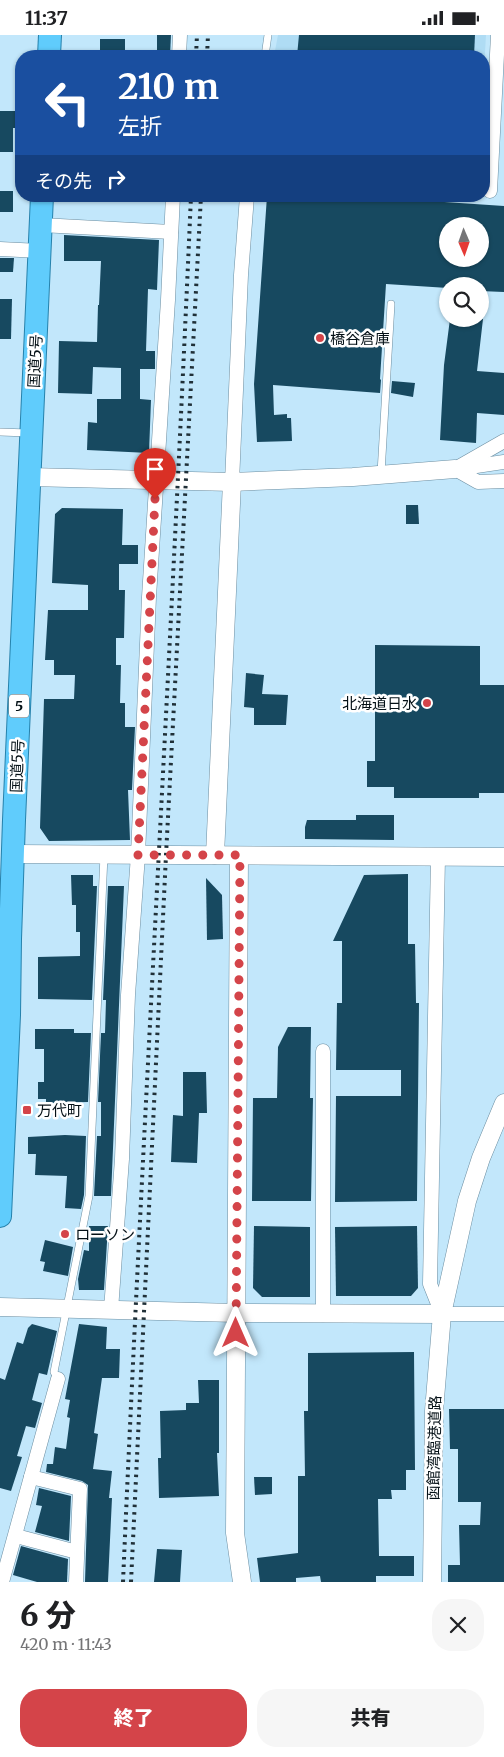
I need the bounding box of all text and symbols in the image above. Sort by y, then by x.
text: 11:37 [25,6,68,30]
text: 210 m [118,65,219,109]
icon: left [35,70,100,135]
text: 左折 [118,112,162,140]
icon: right [102,165,130,193]
text: その先 [35,169,92,193]
north arrow [439,217,489,267]
map controls [439,217,489,327]
button: search [439,277,489,327]
place label: 橋谷倉庫 [330,329,390,348]
marker: 橋谷倉庫 [314,332,326,344]
street label: 国道5号 [24,334,46,388]
pin [134,448,176,499]
icon: arrive [141,455,169,483]
road number: 5 [9,694,29,717]
place label: 北海道日水 [342,694,417,713]
marker: 北海道日水 [421,697,433,709]
street label: 国道5号 [7,739,27,793]
place label: 万代町 [37,1101,82,1120]
marker: 万代町 [21,1104,33,1116]
place label: ローソン [75,1225,135,1244]
marker: ローソン [59,1228,71,1240]
position arrow [209,1306,261,1358]
street label: 函館湾臨港道路 [424,1395,444,1501]
text: 6 分 [20,1596,76,1634]
button: close [432,1599,484,1651]
text: 420 m · 11:43 [20,1634,112,1654]
button: 終了 [20,1689,247,1747]
button: 共有 [257,1689,484,1747]

